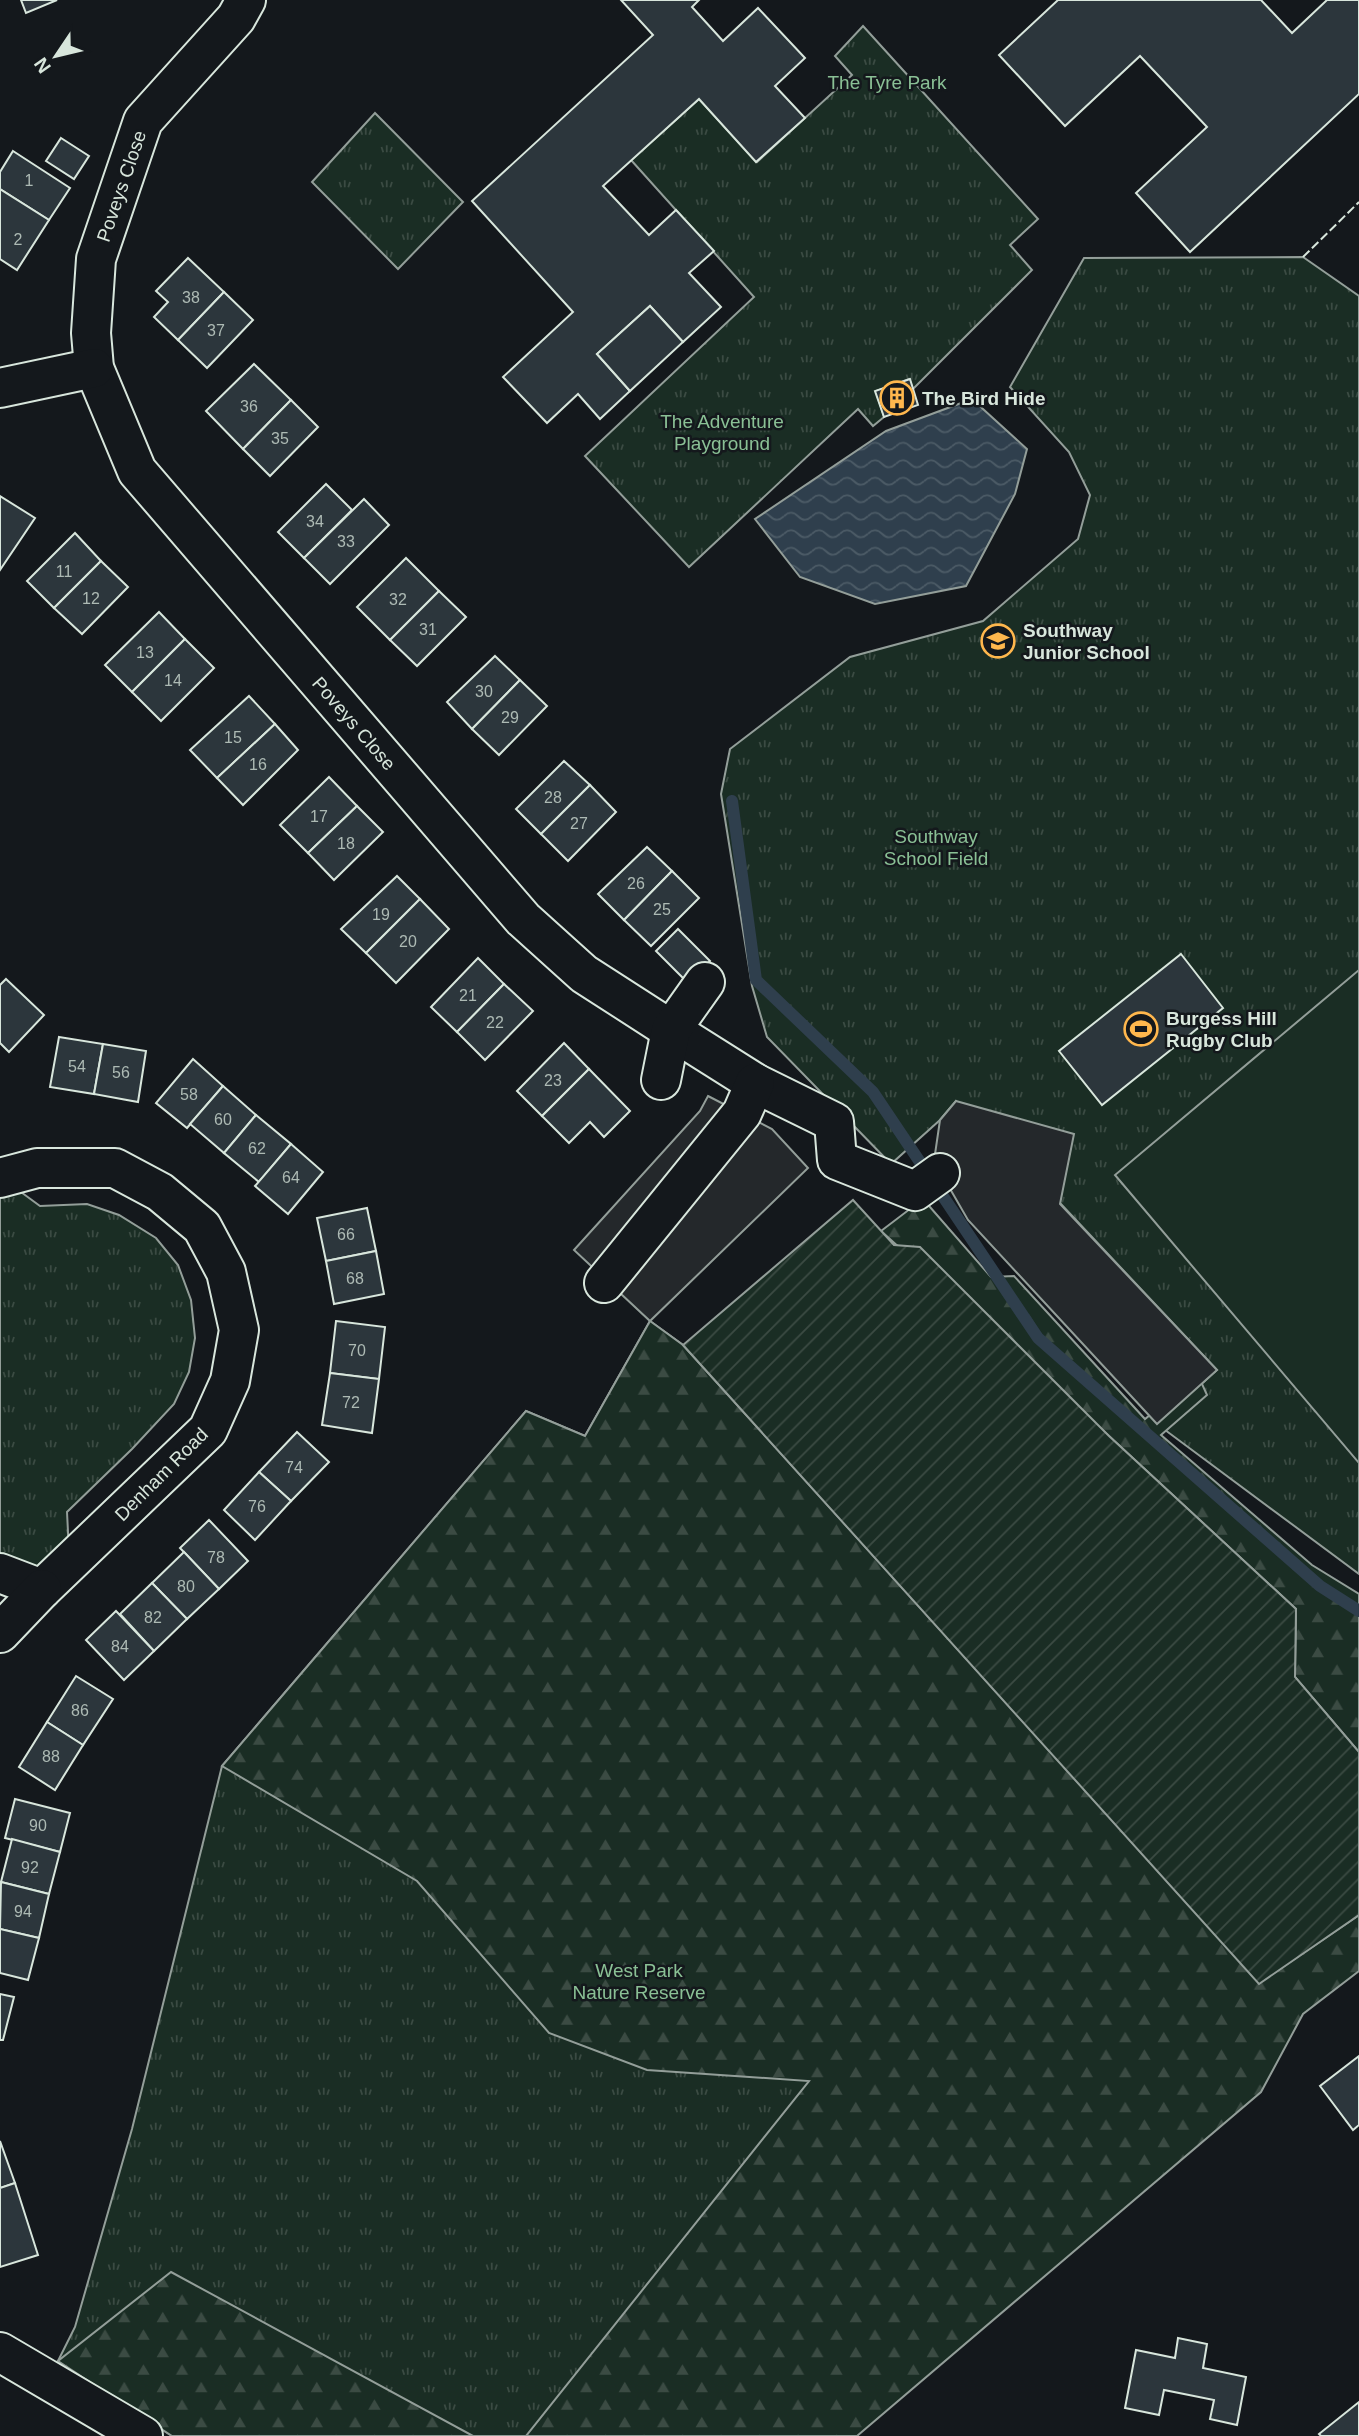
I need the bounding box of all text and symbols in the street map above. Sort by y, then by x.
north arrow [21,21,91,91]
text: N [30,54,55,77]
park label: The Tyre Park [828,72,947,93]
street label: Poveys Close [93,128,150,245]
house number: 1 [25,172,34,189]
house number: 2 [14,231,23,248]
house number: 38 [182,289,200,306]
house number: 37 [207,322,225,339]
building icon: The Bird Hide [878,379,916,417]
place label: The Bird Hide [922,388,1046,409]
house number: 36 [240,398,258,415]
park label: The Adventure Playground [660,411,784,454]
house number: 35 [271,430,289,447]
house number: 34 [306,513,324,530]
house number: 33 [337,533,355,550]
house number: 11 [56,563,72,580]
house number: 12 [82,590,100,607]
house number: 32 [389,591,407,608]
place label: Southway Junior School [1023,620,1150,663]
house number: 31 [419,621,437,638]
school or university icon: Southway Junior School [979,622,1017,660]
house number: 13 [136,644,154,661]
house number: 14 [164,672,182,689]
street label: Poveys Close [308,673,400,774]
house number: 30 [475,683,493,700]
house number: 29 [501,709,519,726]
house number: 15 [224,729,242,746]
house number: 16 [249,756,267,773]
house number: 28 [544,789,562,806]
house number: 17 [310,808,328,825]
house number: 27 [570,815,588,832]
park label: Southway School Field [884,826,988,869]
house number: 18 [337,835,355,852]
house number: 26 [627,875,645,892]
house number: 25 [653,901,671,918]
house number: 19 [372,906,390,923]
house number: 20 [399,933,417,950]
house number: 21 [459,987,477,1004]
place label: Burgess Hill Rugby Club [1166,1008,1277,1051]
sports icon: Burgess Hill Rugby Club [1122,1010,1160,1048]
house number: 22 [486,1014,504,1031]
house number: 54 [68,1058,86,1075]
house number: 56 [112,1064,130,1081]
house number: 23 [544,1072,562,1089]
house number: 58 [180,1086,198,1103]
house number: 60 [214,1111,232,1128]
house number: 62 [248,1140,266,1157]
house number: 64 [282,1169,300,1186]
house number: 66 [337,1226,355,1243]
house number: 68 [346,1270,364,1287]
house number: 70 [348,1342,366,1359]
house number: 72 [342,1394,360,1411]
street label: Denham Road [111,1424,212,1525]
house number: 74 [285,1459,303,1476]
house number: 76 [248,1498,266,1515]
house number: 78 [207,1549,225,1566]
house number: 80 [177,1578,195,1595]
house number: 82 [144,1609,162,1626]
house number: 84 [111,1638,129,1655]
house number: 86 [71,1702,89,1719]
house number: 88 [42,1748,60,1765]
house number: 90 [29,1817,47,1834]
house number: 92 [21,1859,39,1876]
house number: 94 [14,1903,32,1920]
park label: West Park Nature Reserve [572,1960,706,2003]

